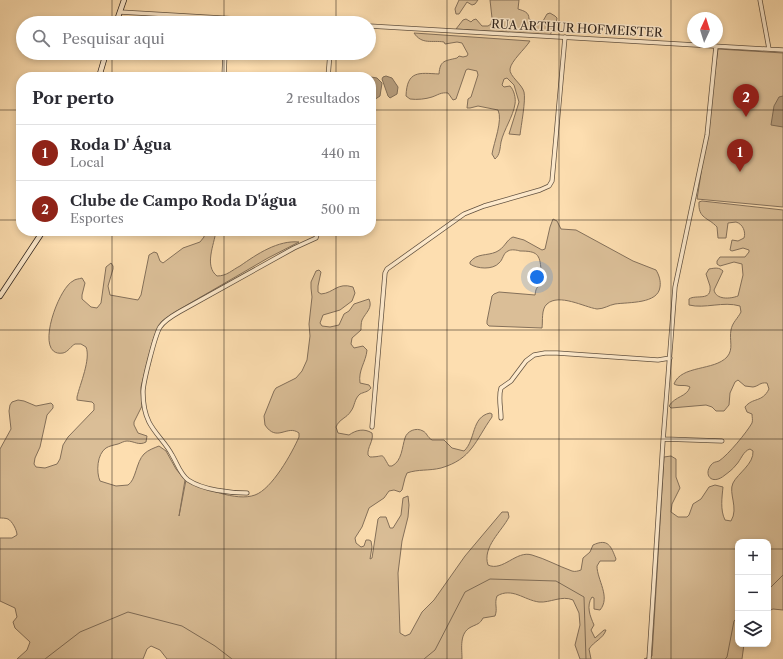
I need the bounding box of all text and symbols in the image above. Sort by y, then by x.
north arrow [687,12,723,48]
search box [16,16,376,60]
street label: RUA ARTHUR HOFMEISTER [491,16,664,40]
icon: search [30,27,52,49]
text: Pesquisar aqui [62,29,165,48]
pin: 2 [733,84,759,117]
text: Por perto [32,88,114,108]
text: 2 resultados [286,90,360,106]
text: Roda D' Água [70,135,171,154]
pin: 1 [727,139,753,172]
text: 1 [42,145,48,161]
text: 440 m [321,145,360,161]
text: Local [70,154,104,170]
text: Clube de Campo Roda D'água [70,191,297,210]
text: 2 [41,201,49,217]
text: 500 m [321,201,360,217]
text: Esportes [70,210,124,226]
your location [527,267,547,287]
map controls [735,539,771,647]
button: + [735,539,771,575]
button: − [735,575,771,611]
button: layers [735,611,771,647]

